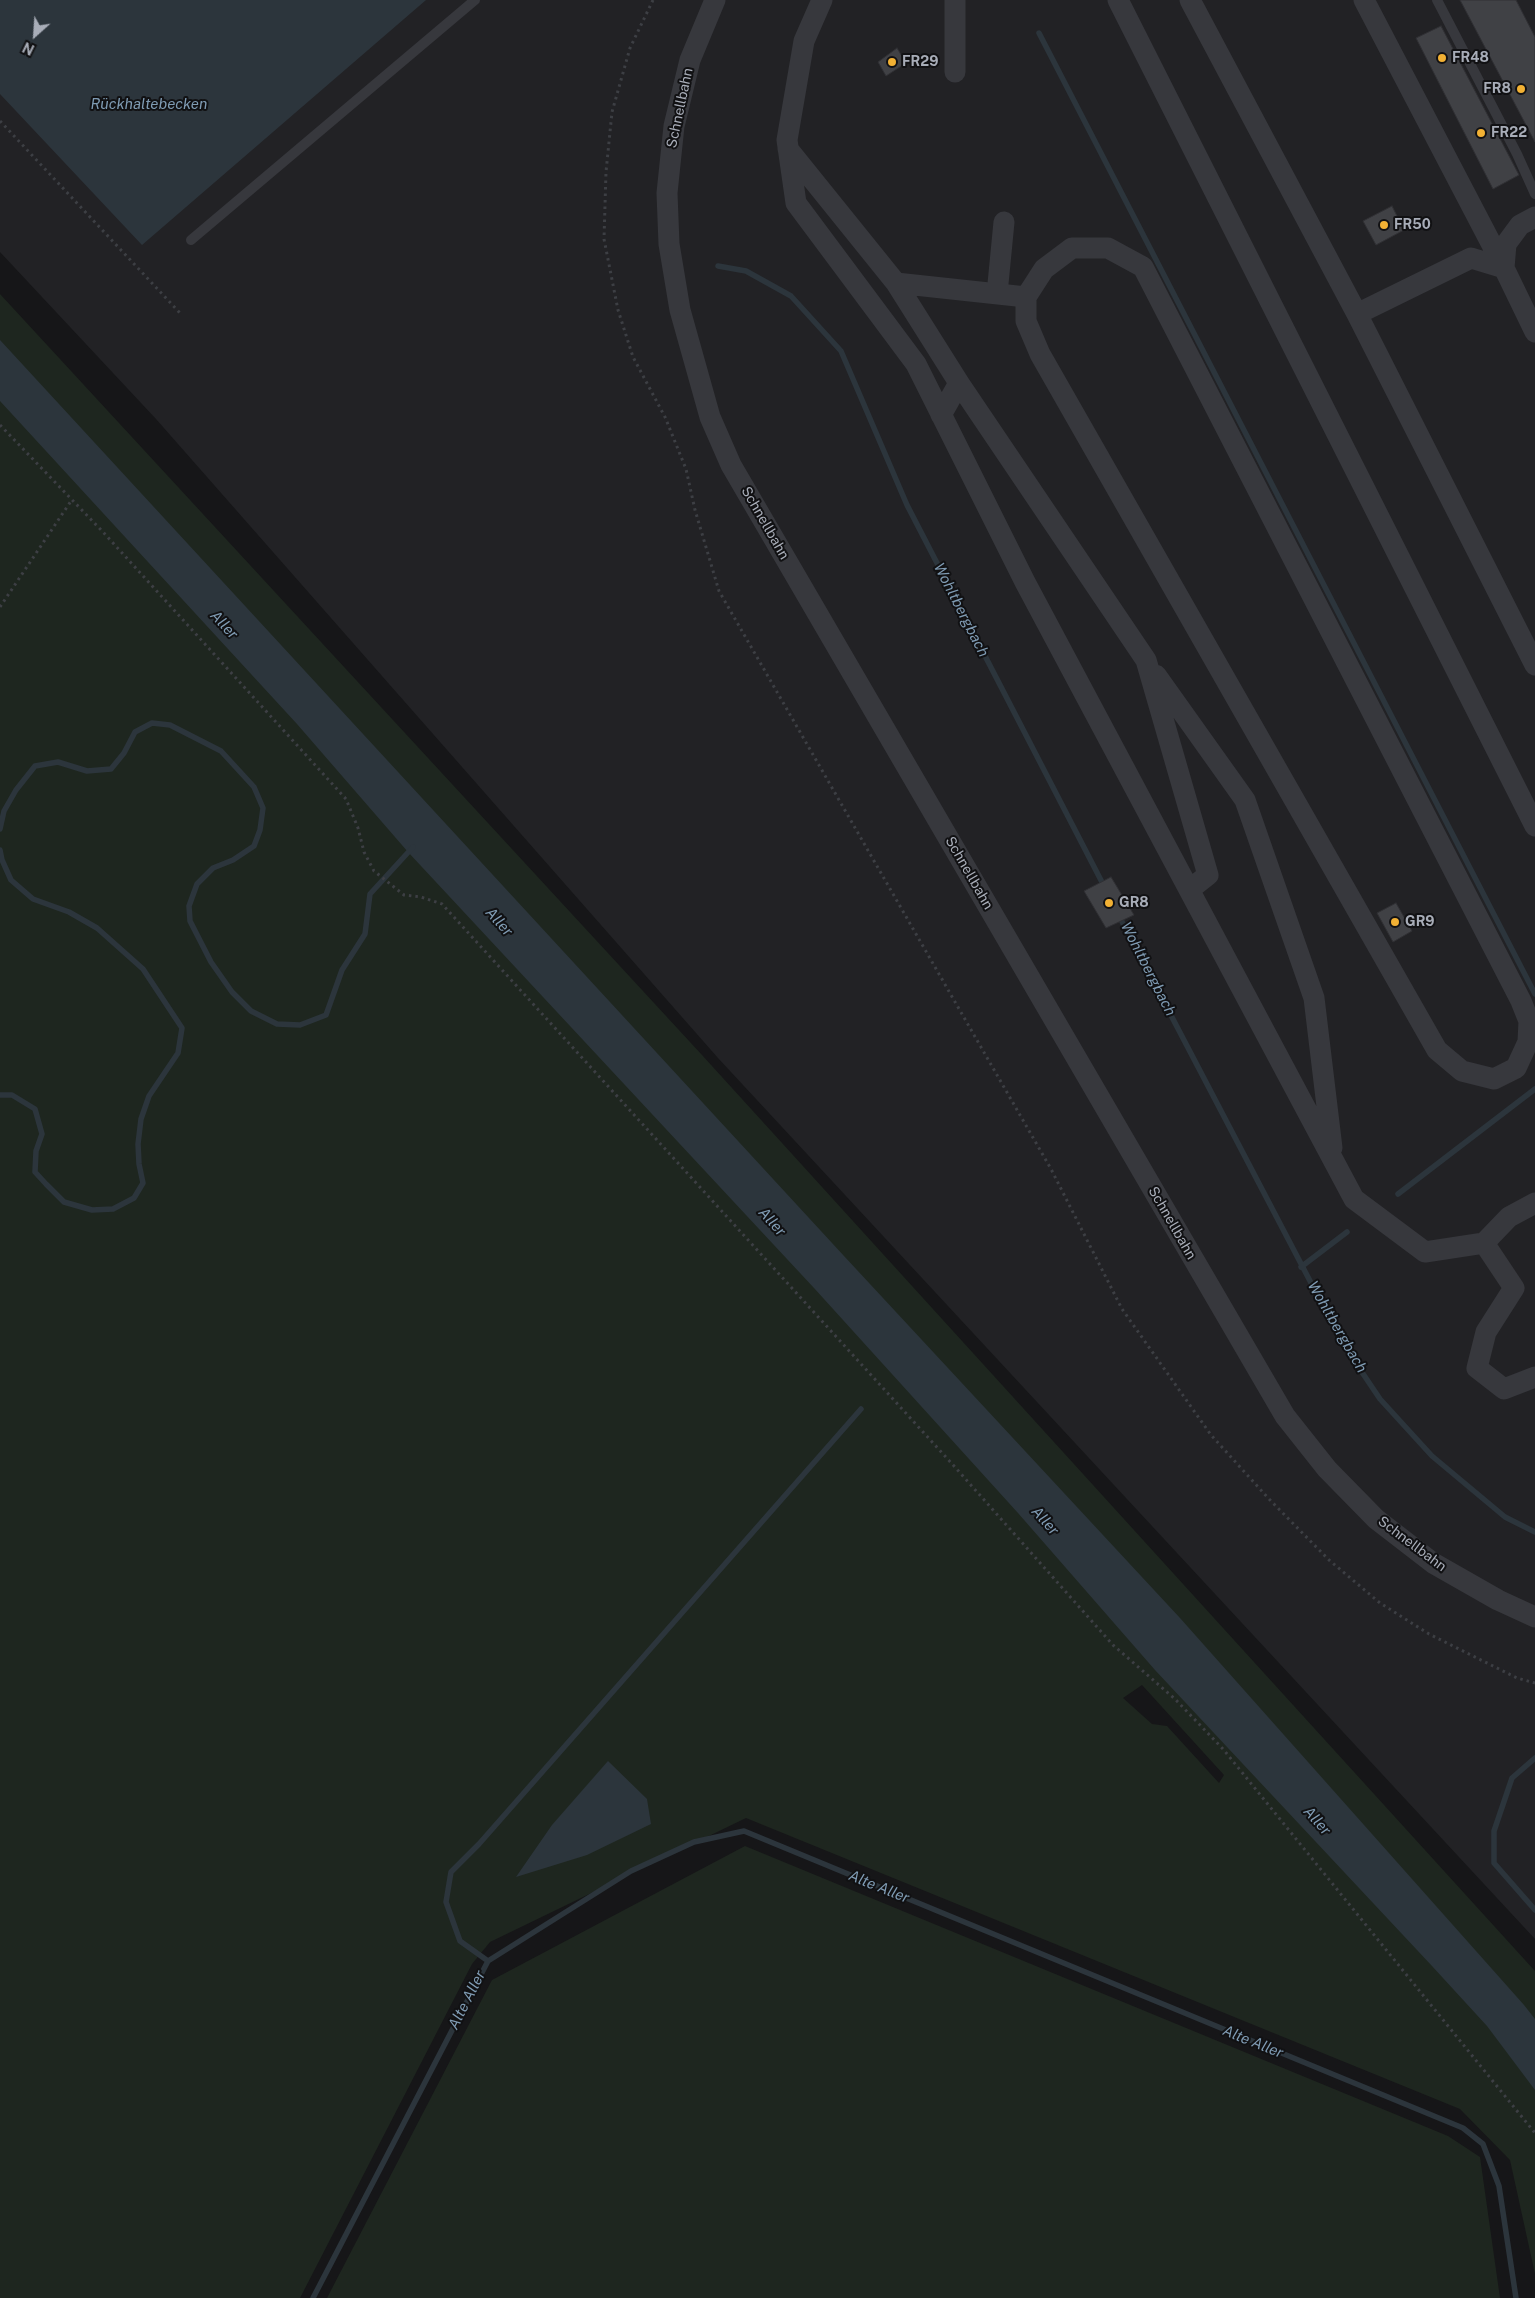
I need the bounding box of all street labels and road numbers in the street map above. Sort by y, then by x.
street label: Schnellbahn [663,66,697,150]
street label: Schnellbahn [737,484,793,562]
street label: Schnellbahn [941,834,997,912]
street label: Schnellbahn [1144,1184,1200,1262]
street label: Schnellbahn [1374,1513,1450,1575]

